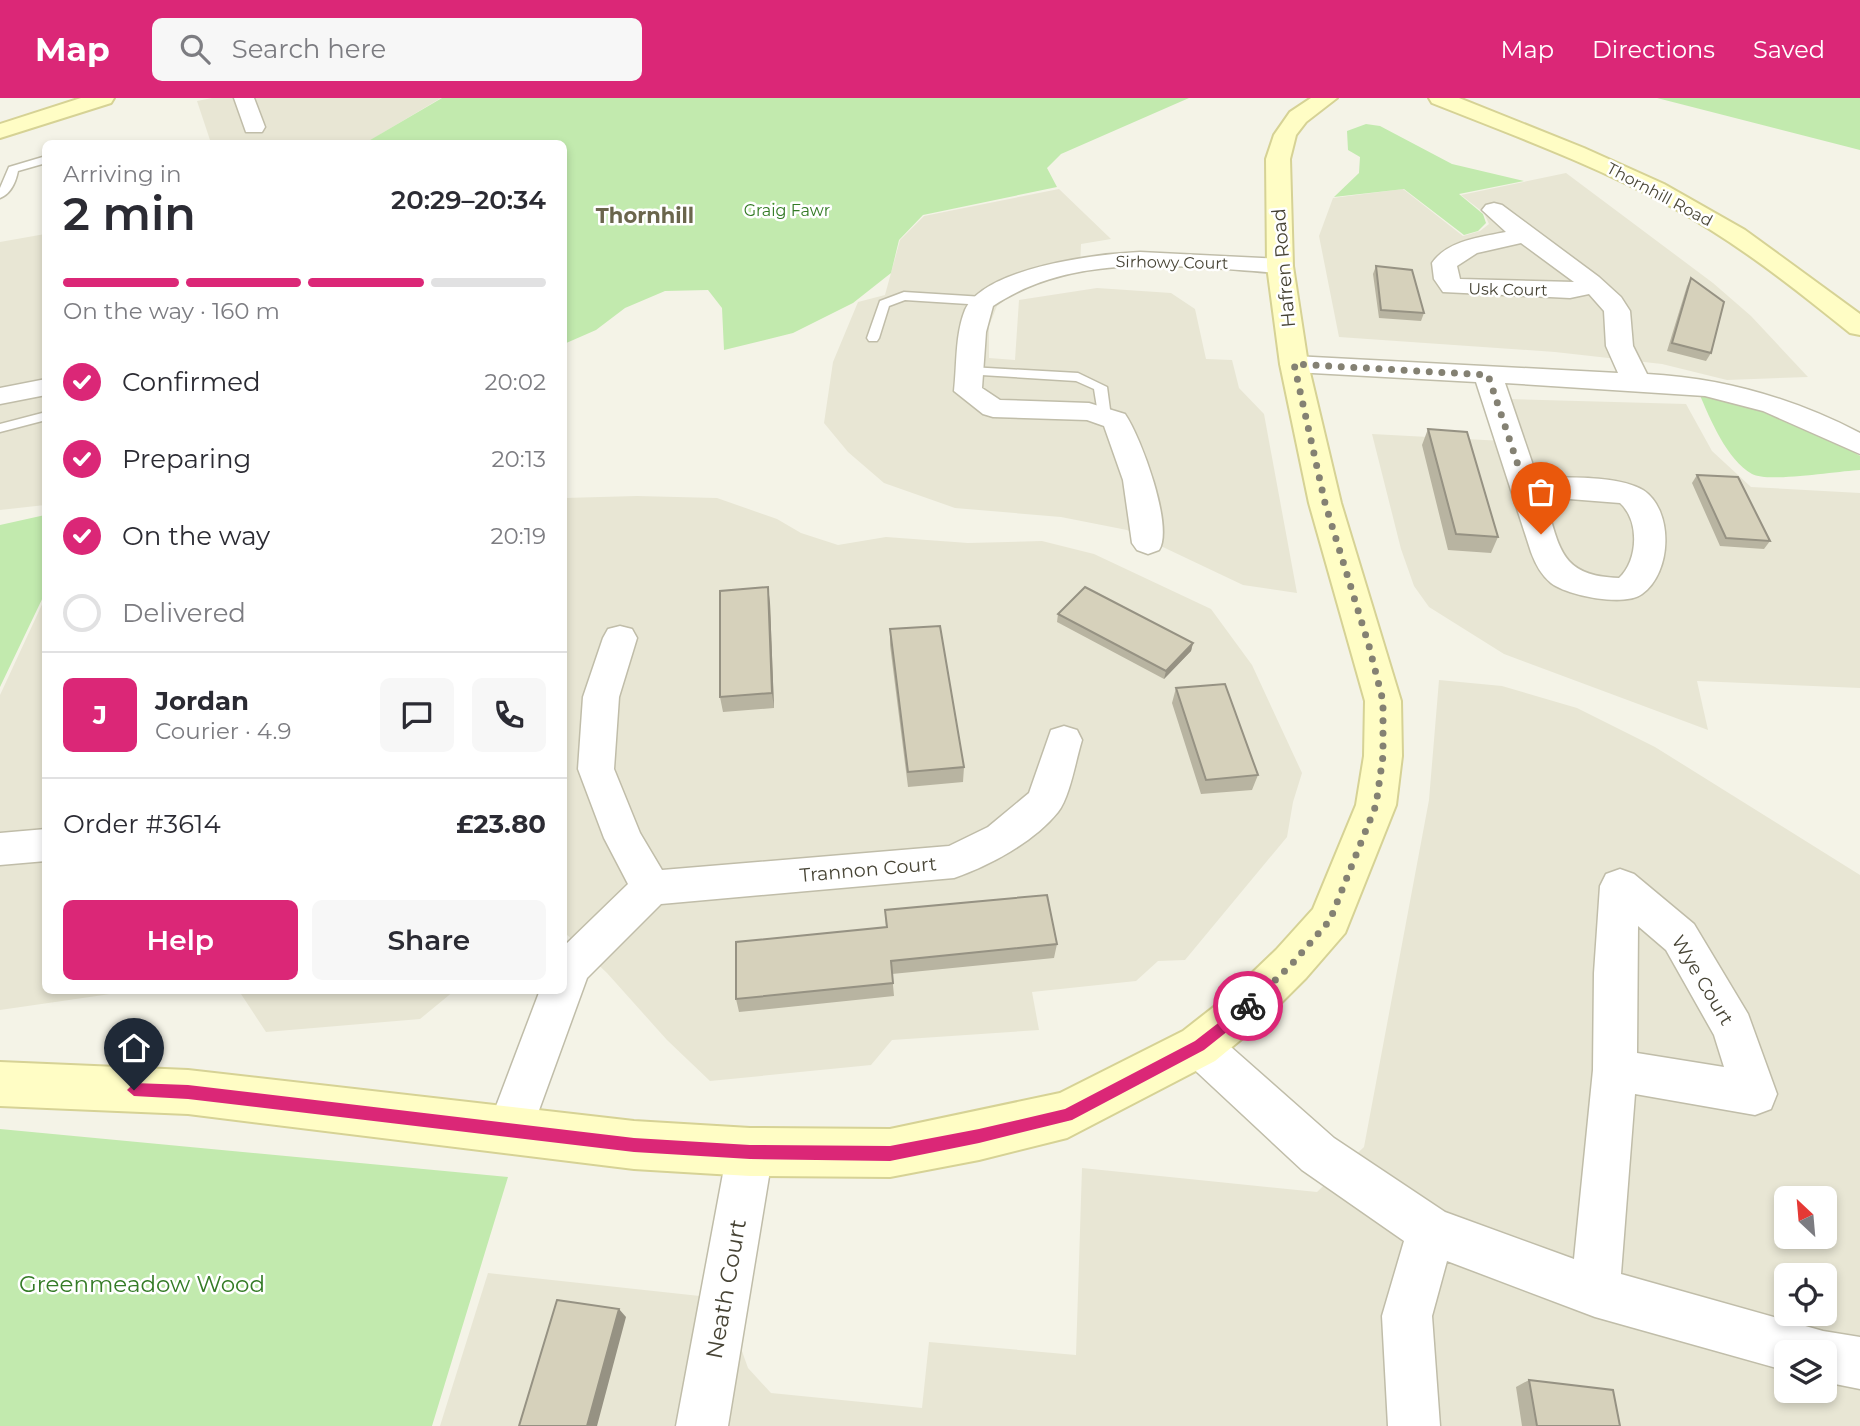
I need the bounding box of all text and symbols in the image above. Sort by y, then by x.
search box [152,18,642,81]
text: Map [35,29,110,69]
icon: search [176,30,214,68]
text: Search here [232,33,386,65]
text: Map [1501,35,1554,64]
text: Directions [1592,35,1715,64]
text: Saved [1753,35,1825,64]
street label: Thornhill Road [1604,159,1716,230]
text: Arriving in [63,160,182,188]
text: 20:29–20:34 [391,184,546,216]
text: 2 min [63,185,196,242]
park label: Graig Fawr [744,201,830,220]
district label: Thornhill [596,203,694,228]
street label: Hafren Road [1267,207,1300,328]
street label: Sirhowy Court [1115,252,1229,273]
street label: Usk Court [1468,279,1548,300]
text: On the way · 160 m [63,297,280,325]
icon: check [63,363,101,401]
text: Confirmed [122,366,261,398]
text: 20:02 [485,368,546,396]
icon: check [63,440,101,478]
text: Preparing [122,443,251,475]
text: 20:13 [492,445,546,473]
pin [1511,462,1571,534]
icon: bag [1522,473,1560,511]
icon: check [63,517,101,555]
text: On the way [122,520,270,552]
text: 20:19 [491,522,546,550]
text: Delivered [122,597,246,629]
button: chat [380,678,454,752]
button: phone [472,678,546,752]
text: Jordan [155,685,249,717]
text: J [93,699,107,731]
text: Courier · 4.9 [155,717,291,745]
text: Order #3614 [63,808,221,840]
text: £23.80 [456,808,546,840]
street label: Trannon Court [799,852,938,887]
button: Help [63,900,298,980]
button: Share [312,900,546,980]
street label: Wye Court [1667,931,1739,1030]
courier [1213,971,1283,1041]
icon: bike [1229,987,1267,1025]
pin [104,1018,164,1090]
icon: home [115,1029,153,1067]
north arrow [1774,1186,1838,1250]
map controls [1774,1186,1837,1403]
street label: Neath Court [700,1217,752,1361]
button: locate [1774,1263,1837,1326]
park label: Greenmeadow Wood [19,1270,265,1298]
button: layers [1774,1340,1837,1403]

